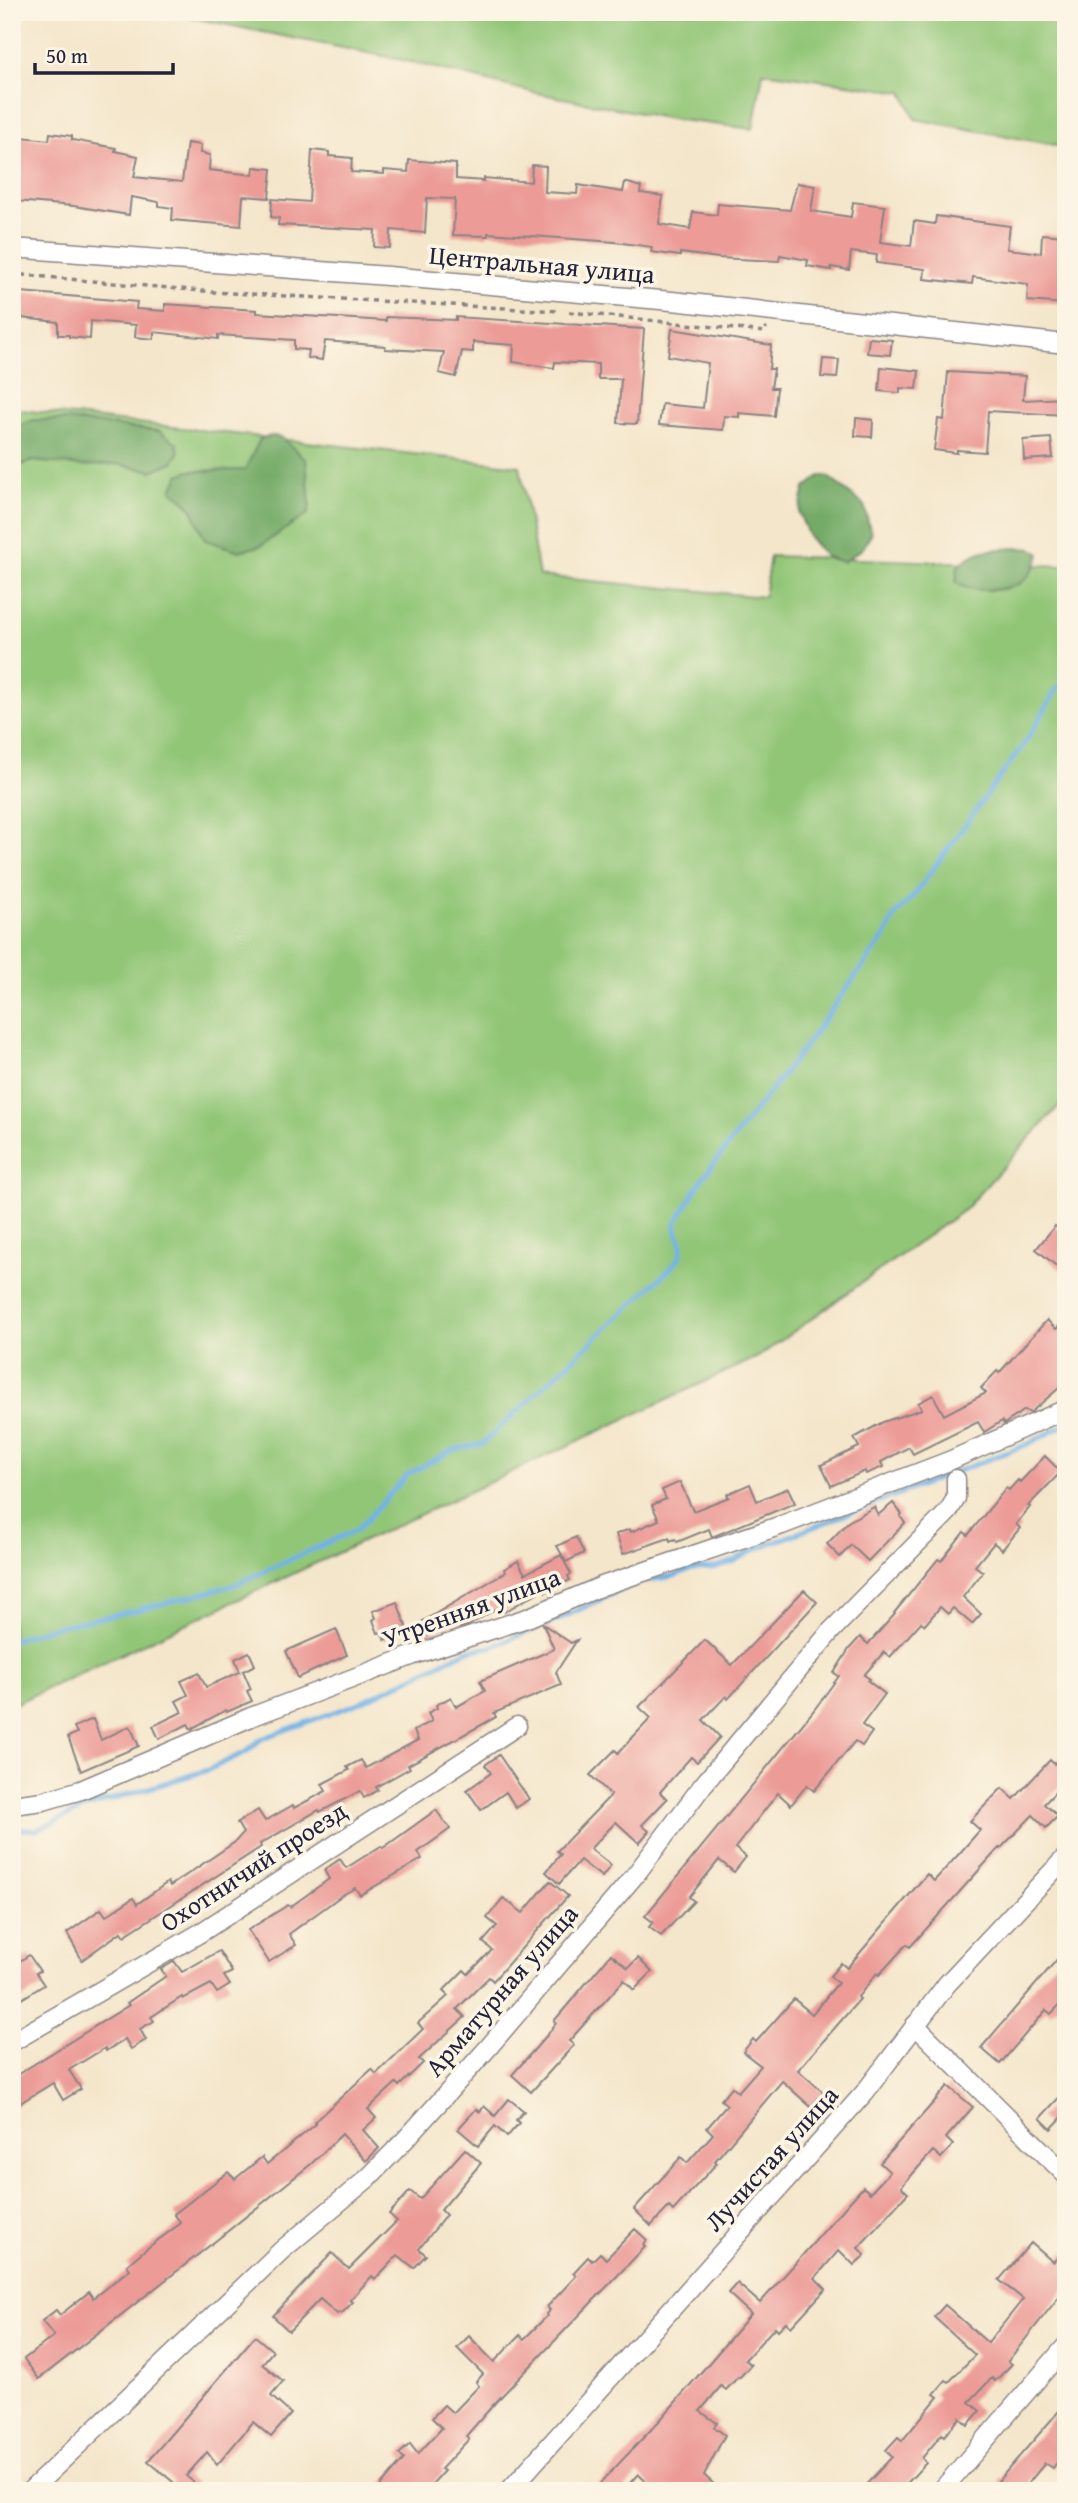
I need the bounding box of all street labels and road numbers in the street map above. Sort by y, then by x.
street label: Центральная улица [428,235,657,293]
street label: Утренняя улица [376,1556,566,1657]
street label: Охотничий проезд [152,1791,354,1941]
street label: Арматурная улица [415,1895,587,2085]
street label: Лучистая улица [695,2076,848,2240]

